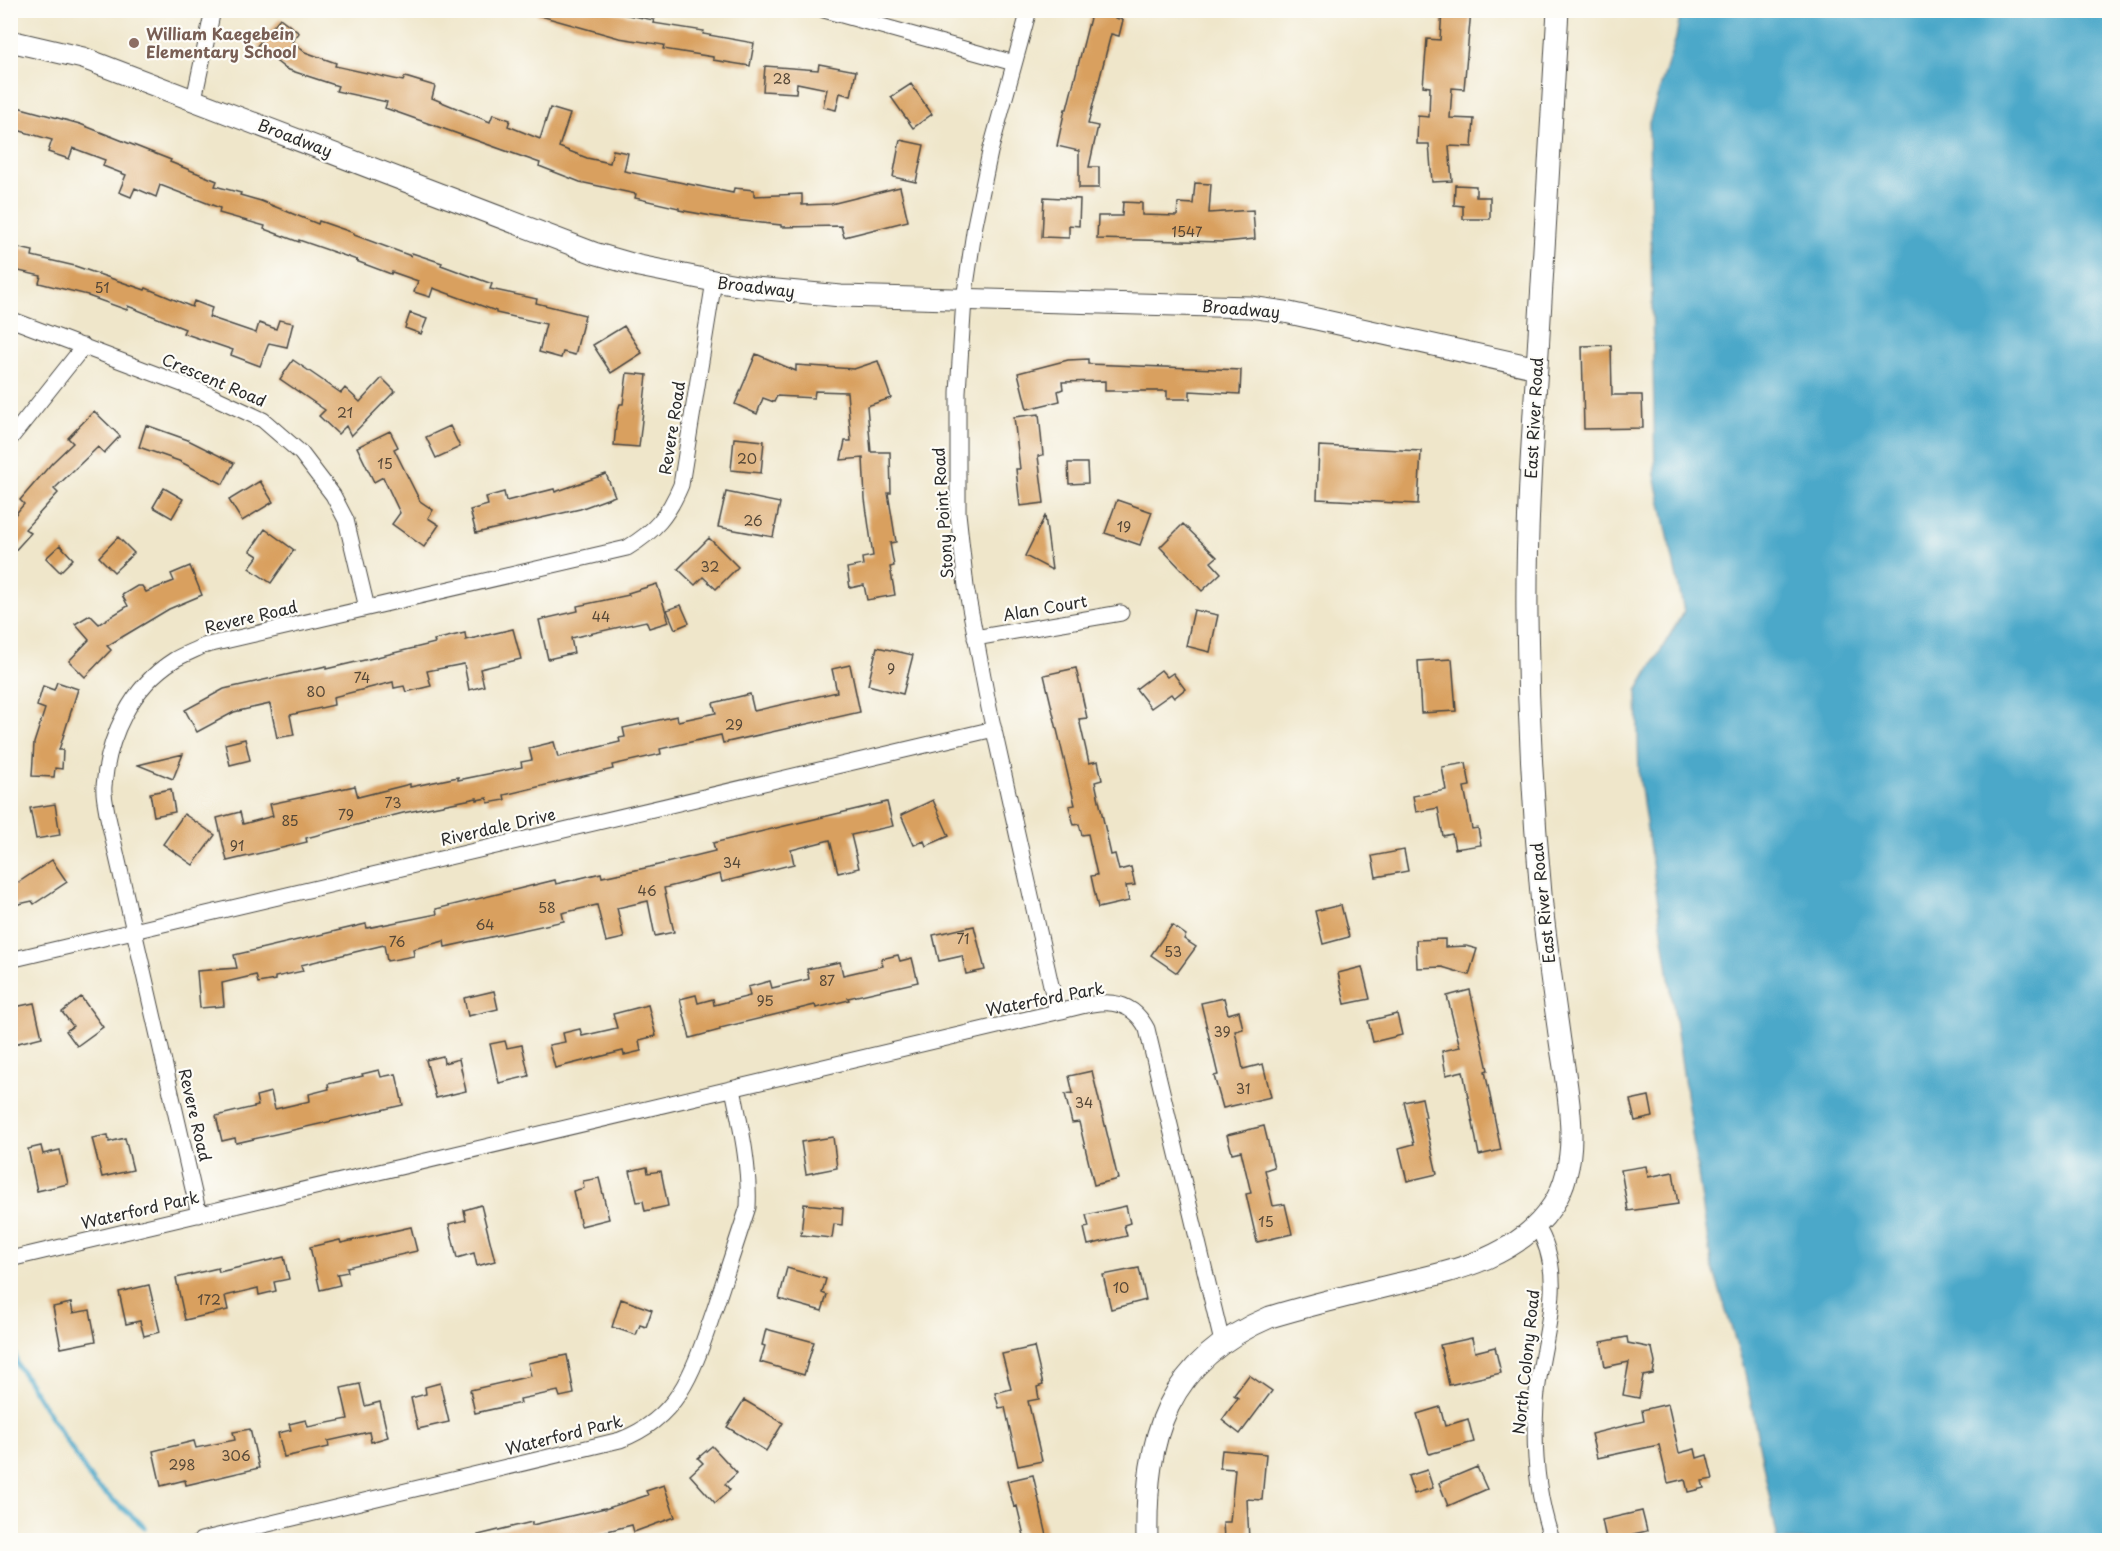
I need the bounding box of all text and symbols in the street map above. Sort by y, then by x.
place label: William Kaegebein Elementary School [146,21,297,63]
marker: William Kaegebein Elementary School [127,36,141,50]
house number: 28 [773,68,791,89]
street label: Broadway [255,112,336,162]
house number: 1547 [1172,221,1203,242]
street label: Broadway [716,269,796,303]
house number: 51 [95,277,109,298]
street label: Broadway [1201,293,1281,323]
street label: Crescent Road [158,346,270,412]
street label: East River Road [1518,357,1548,479]
street label: Revere Road [652,379,690,476]
house number: 21 [337,402,353,423]
street label: Stony Point Road [925,447,959,580]
house number: 20 [737,448,757,469]
house number: 15 [377,453,393,474]
house number: 26 [743,510,763,531]
house number: 19 [1117,516,1131,537]
house number: 32 [701,556,719,577]
street label: Alan Court [1001,588,1089,626]
street label: Revere Road [202,594,299,638]
house number: 44 [592,606,610,627]
house number: 9 [887,658,895,679]
house number: 74 [354,667,370,688]
house number: 80 [307,681,325,702]
house number: 29 [725,714,743,735]
house number: 73 [385,792,401,813]
street label: Riverdale Drive [438,801,558,851]
house number: 79 [338,804,354,825]
house number: 85 [281,810,299,831]
house number: 91 [230,835,244,856]
street label: East River Road [1524,841,1560,965]
house number: 34 [723,852,741,873]
house number: 46 [637,880,657,901]
house number: 58 [538,897,556,918]
house number: 64 [475,914,495,935]
house number: 71 [956,928,970,949]
house number: 76 [389,931,406,952]
house number: 53 [1164,941,1182,962]
house number: 87 [819,970,835,991]
street label: Waterford Park [984,975,1106,1021]
house number: 95 [756,990,774,1011]
house number: 39 [1213,1021,1231,1042]
street label: Revere Road [174,1066,218,1163]
house number: 31 [1236,1078,1250,1099]
house number: 34 [1075,1092,1093,1113]
street label: Waterford Park [79,1184,201,1234]
house number: 15 [1258,1211,1274,1232]
house number: 10 [1113,1277,1129,1298]
street label: North Colony Road [1505,1288,1545,1436]
house number: 172 [197,1289,221,1310]
street label: Waterford Park [503,1408,625,1460]
house number: 306 [221,1445,251,1466]
house number: 298 [168,1454,196,1475]

